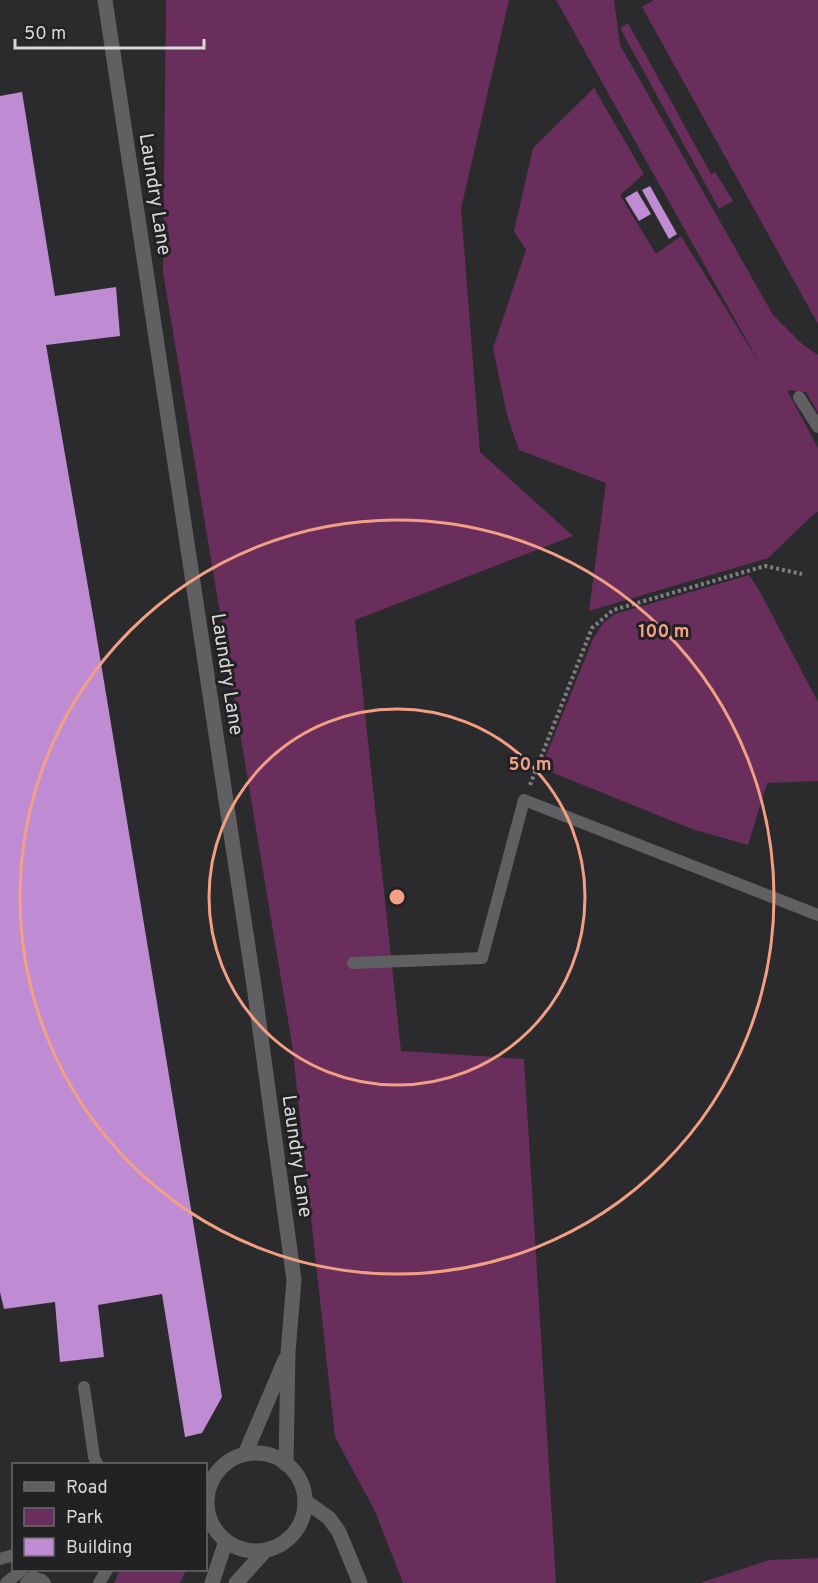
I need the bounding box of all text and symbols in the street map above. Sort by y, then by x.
scale bar [15,12,204,50]
text: 50 m [24,23,66,46]
street label: Laundry Lane [132,131,177,257]
street label: Laundry Lane [204,611,249,737]
text: 100 m [638,621,690,644]
text: 50 m [508,754,552,777]
centre of rings [387,887,407,907]
street label: Laundry Lane [275,1093,317,1219]
legend [12,1463,207,1571]
text: Road [66,1477,108,1500]
text: Park [66,1507,103,1530]
text: Building [66,1537,132,1560]

